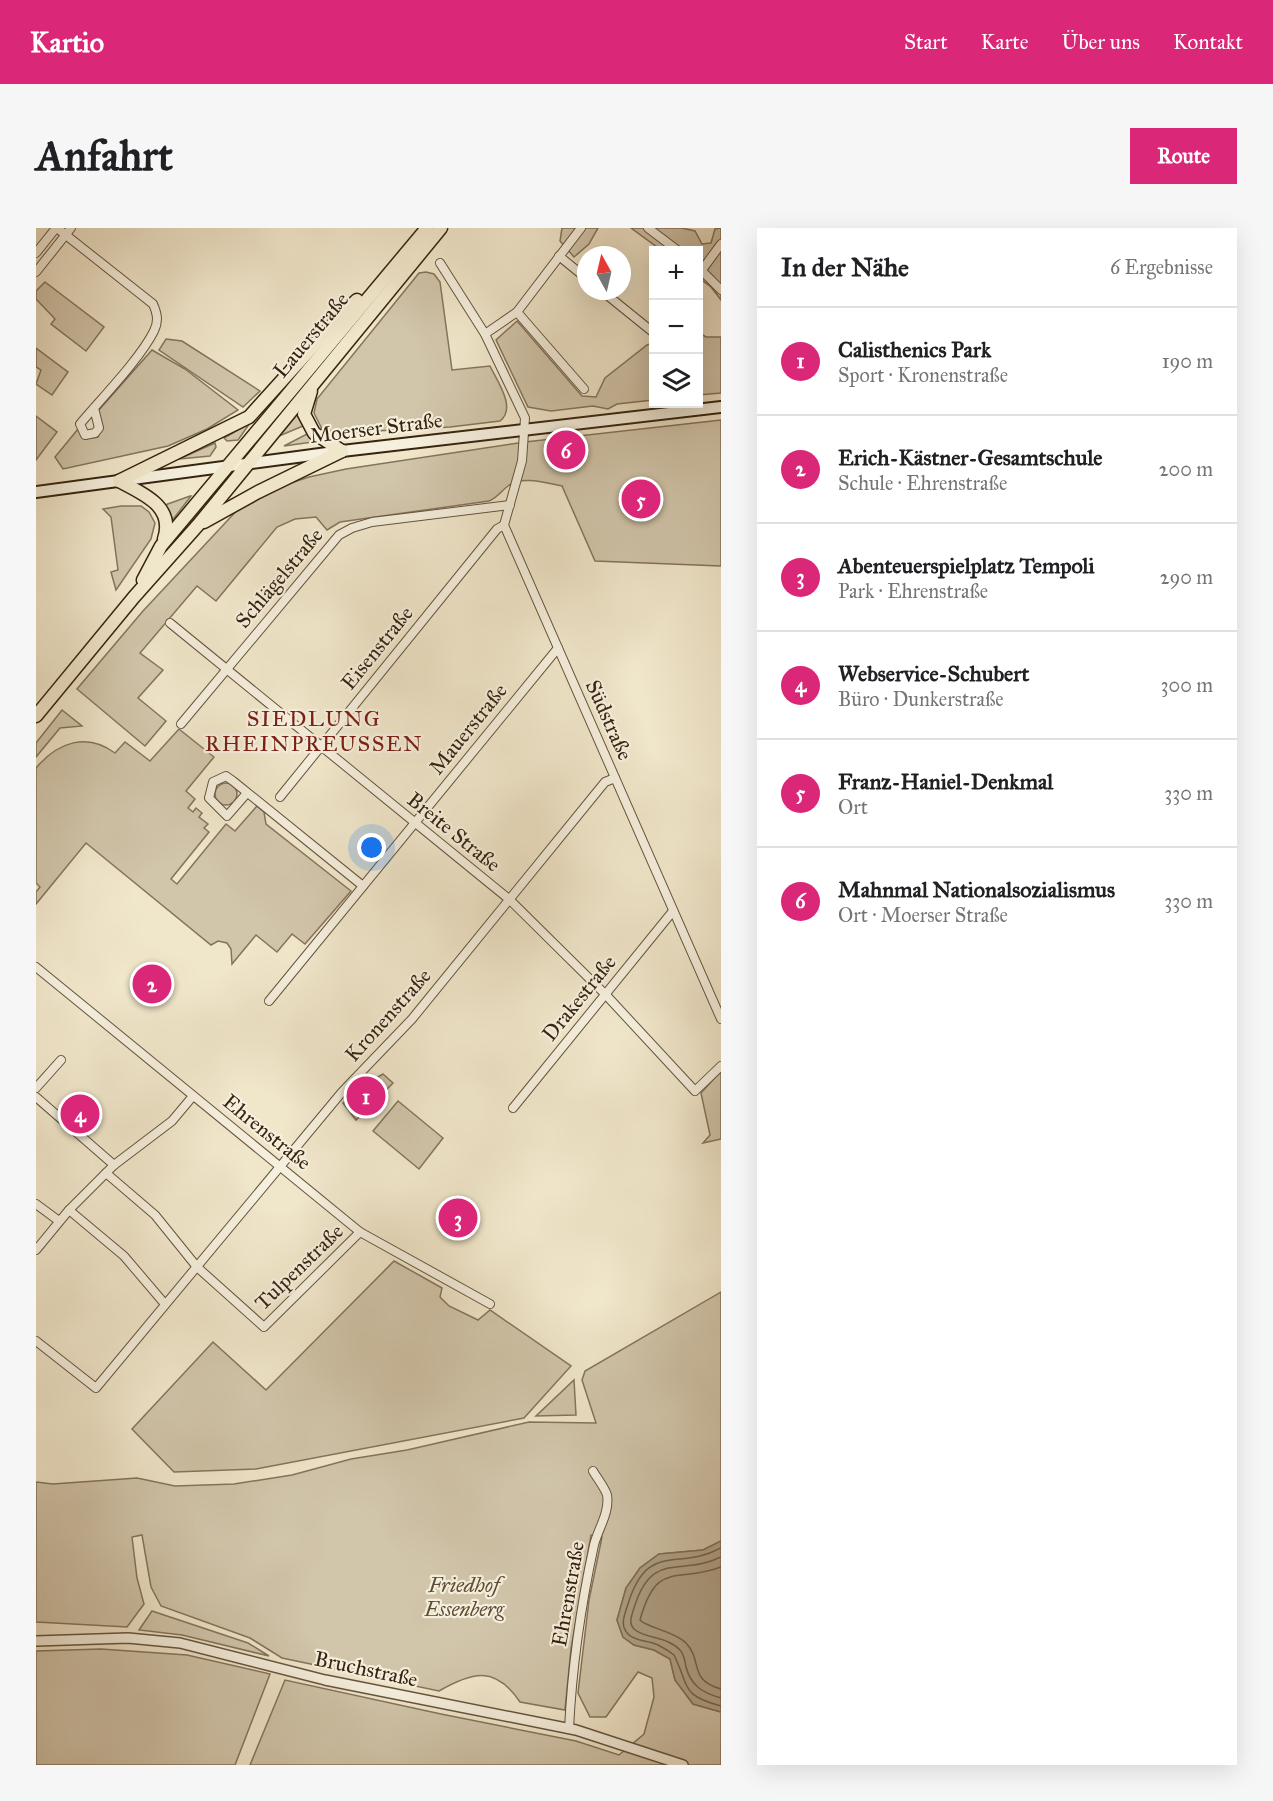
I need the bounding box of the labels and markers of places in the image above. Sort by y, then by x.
pin: 6 [546,428,586,472]
pin: 5 [622,476,660,522]
pin: 2 [132,962,172,1006]
pin: 1 [346,1074,386,1118]
pin: 4 [60,1092,99,1136]
pin: 3 [438,1196,478,1240]

